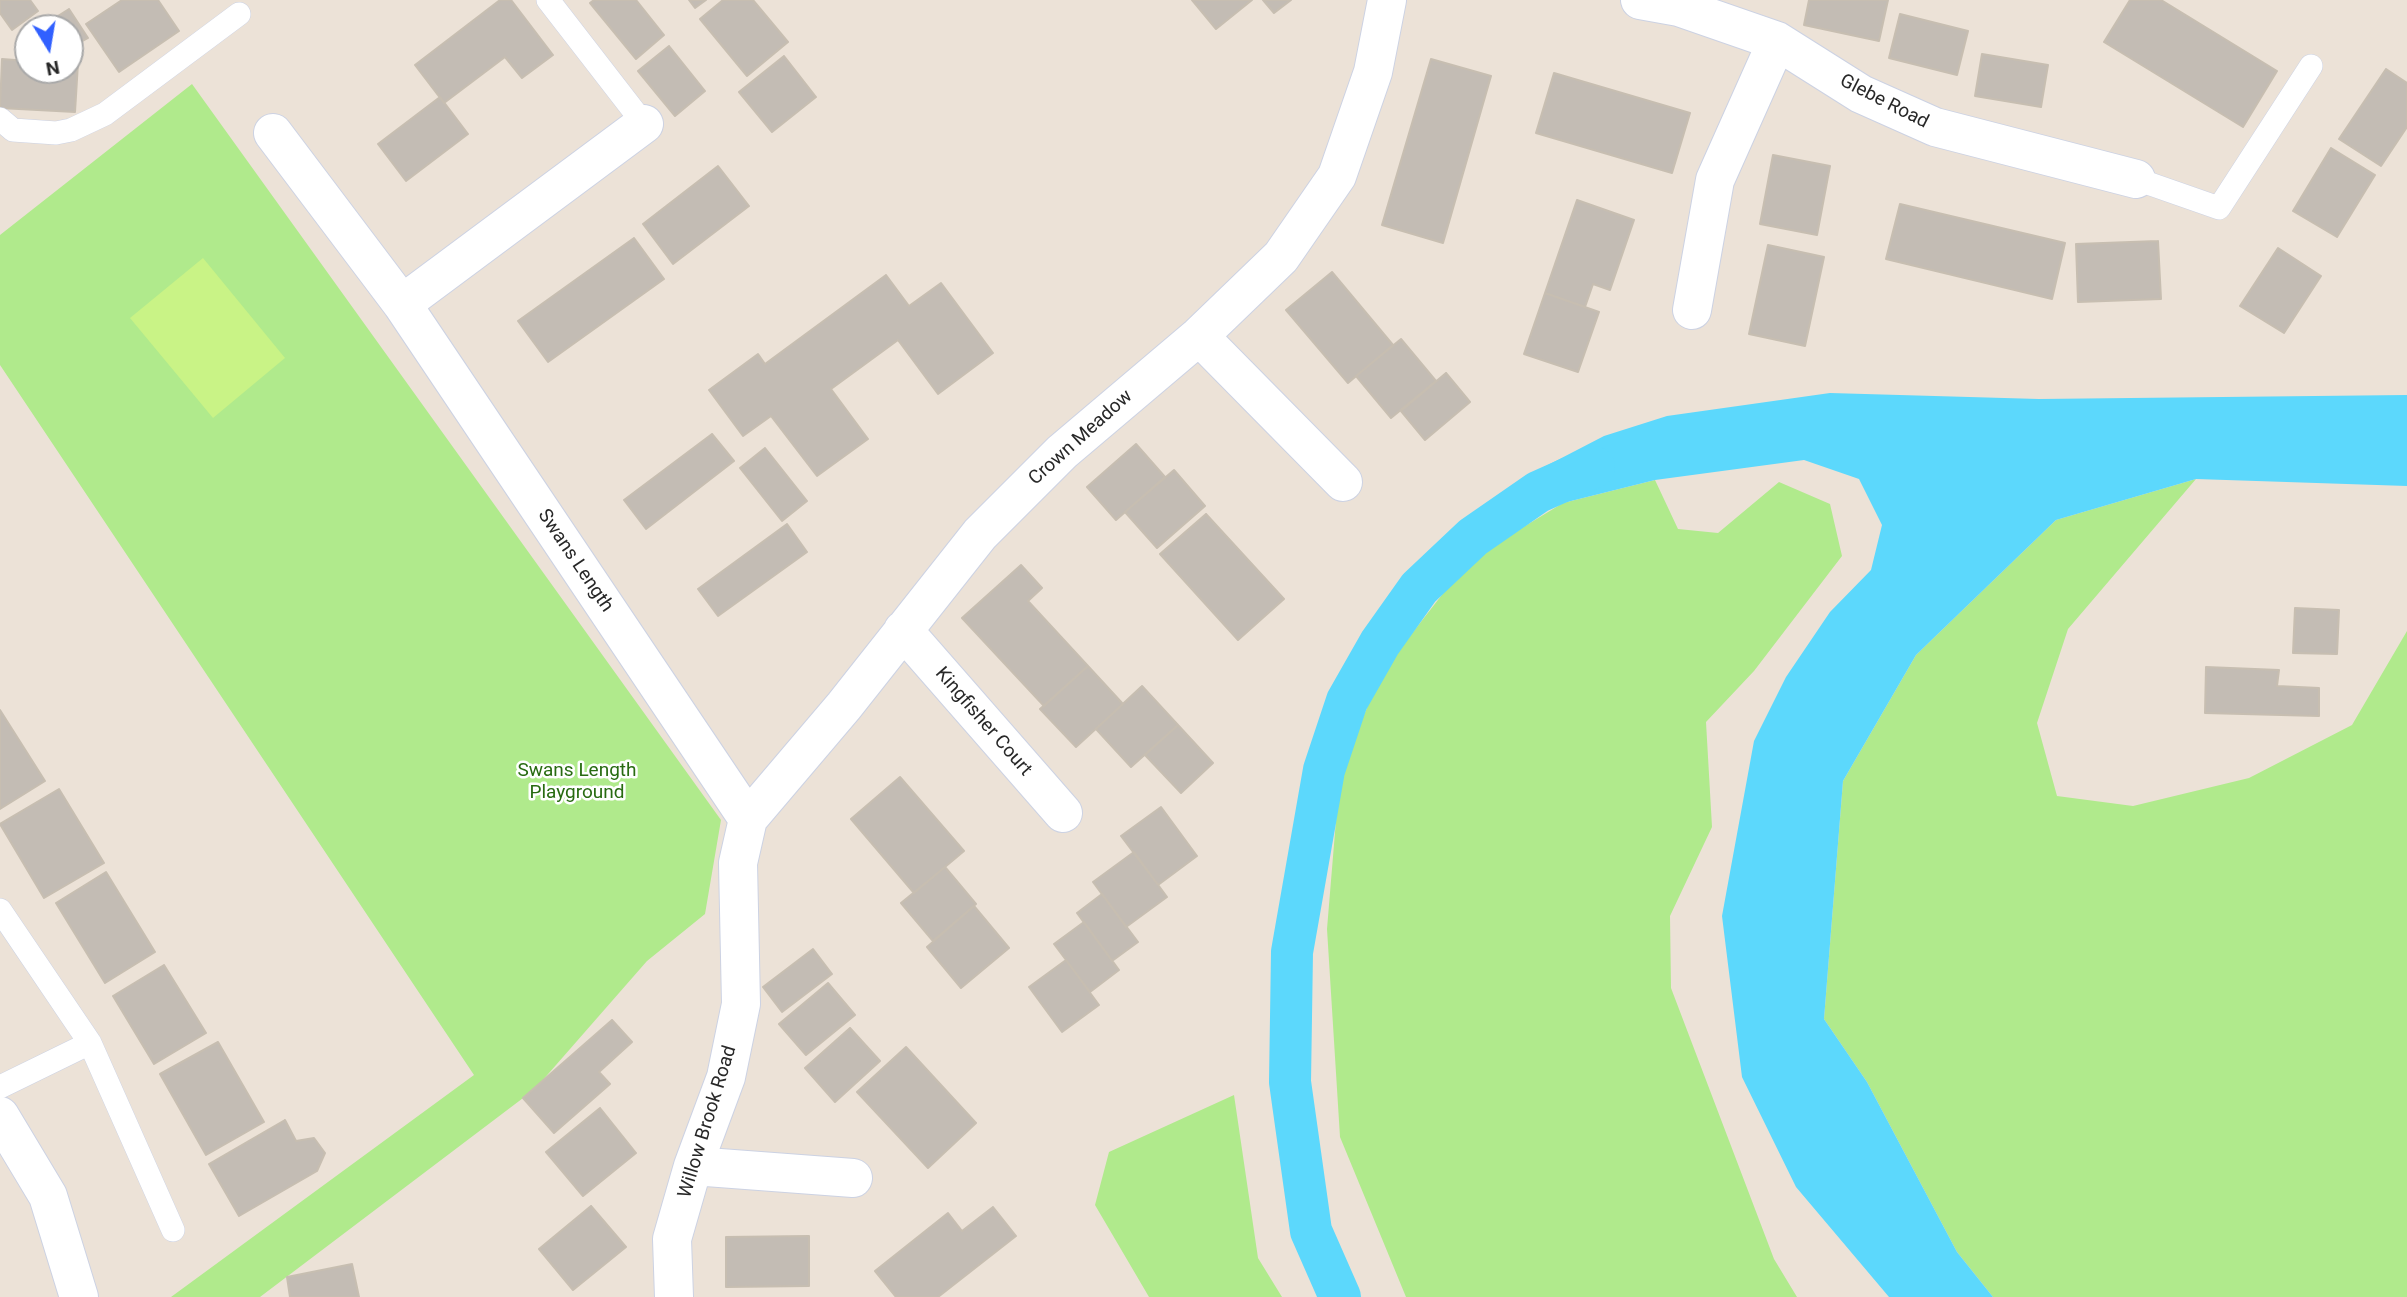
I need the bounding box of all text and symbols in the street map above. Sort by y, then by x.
north arrow [14,14,84,84]
text: N [44,56,61,81]
street label: Glebe Road [1836,70,1932,134]
street label: Crown Meadow [1024,385,1138,491]
street label: Swans Length [532,505,618,617]
street label: Kingfisher Court [930,663,1036,781]
park label: Swans Length Playground [517,760,637,804]
street label: Willow Brook Road [674,1043,742,1201]

